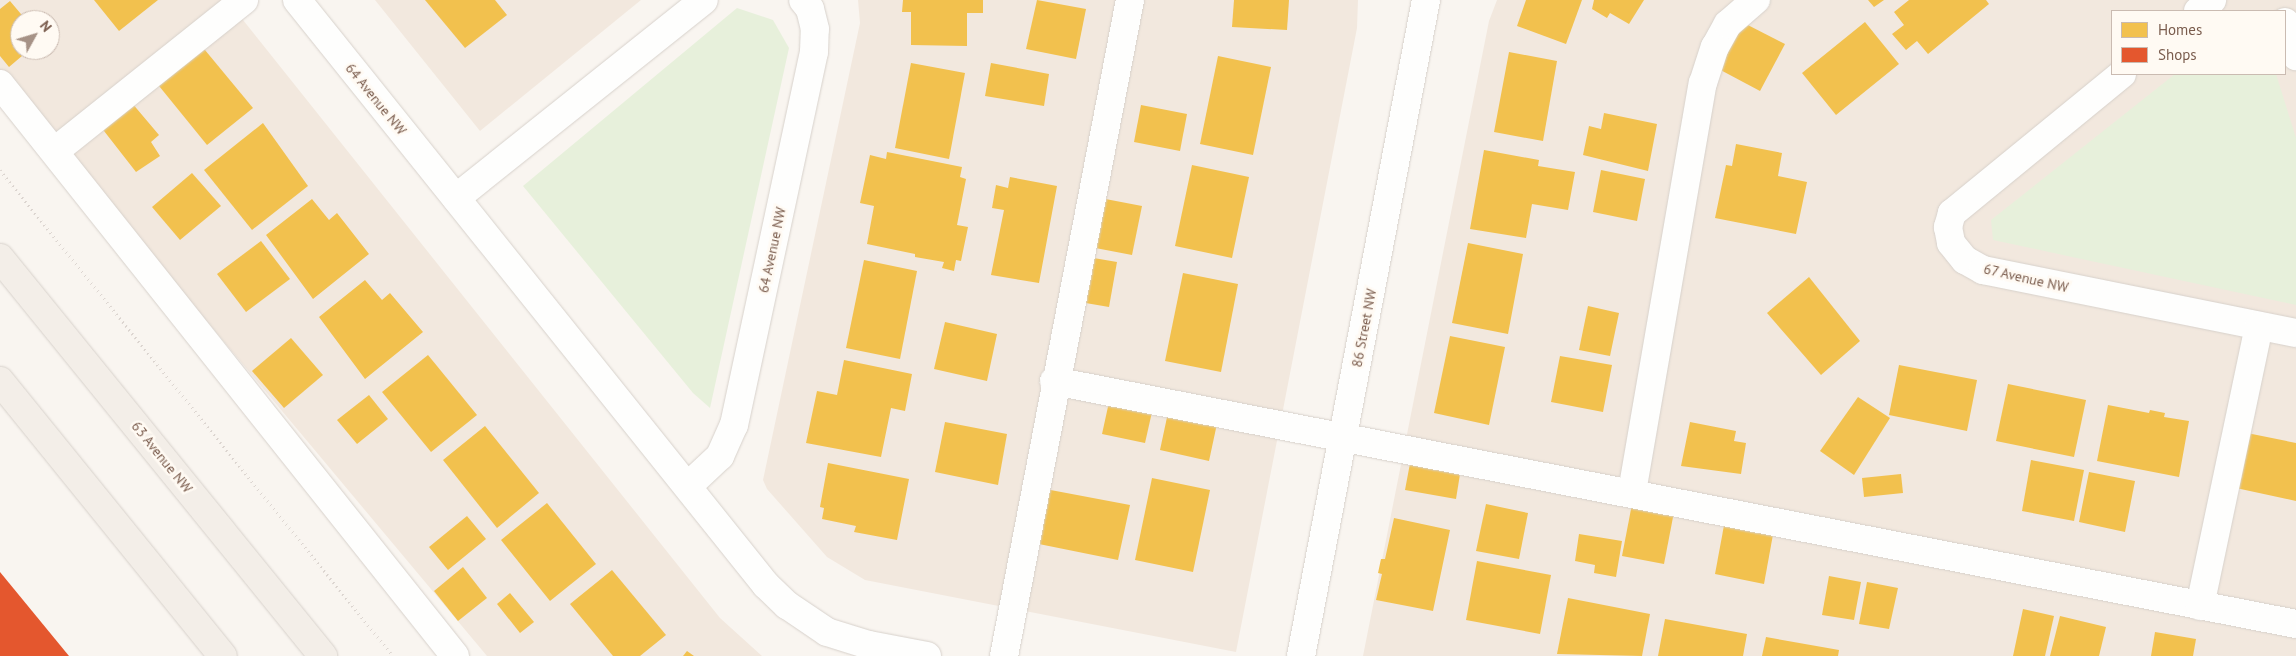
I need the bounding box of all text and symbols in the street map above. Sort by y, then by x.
north arrow [10,10,60,60]
legend [2111,10,2286,75]
text: N [36,17,56,35]
text: Homes [2158,20,2202,39]
text: Shops [2158,45,2197,64]
street label: 64 Avenue NW [342,60,410,138]
street label: 64 Avenue NW [755,205,789,295]
street label: 67 Avenue NW [1981,260,2071,296]
street label: 86 Street NW [1348,287,1380,369]
street label: 63 Avenue NW [128,418,196,496]

